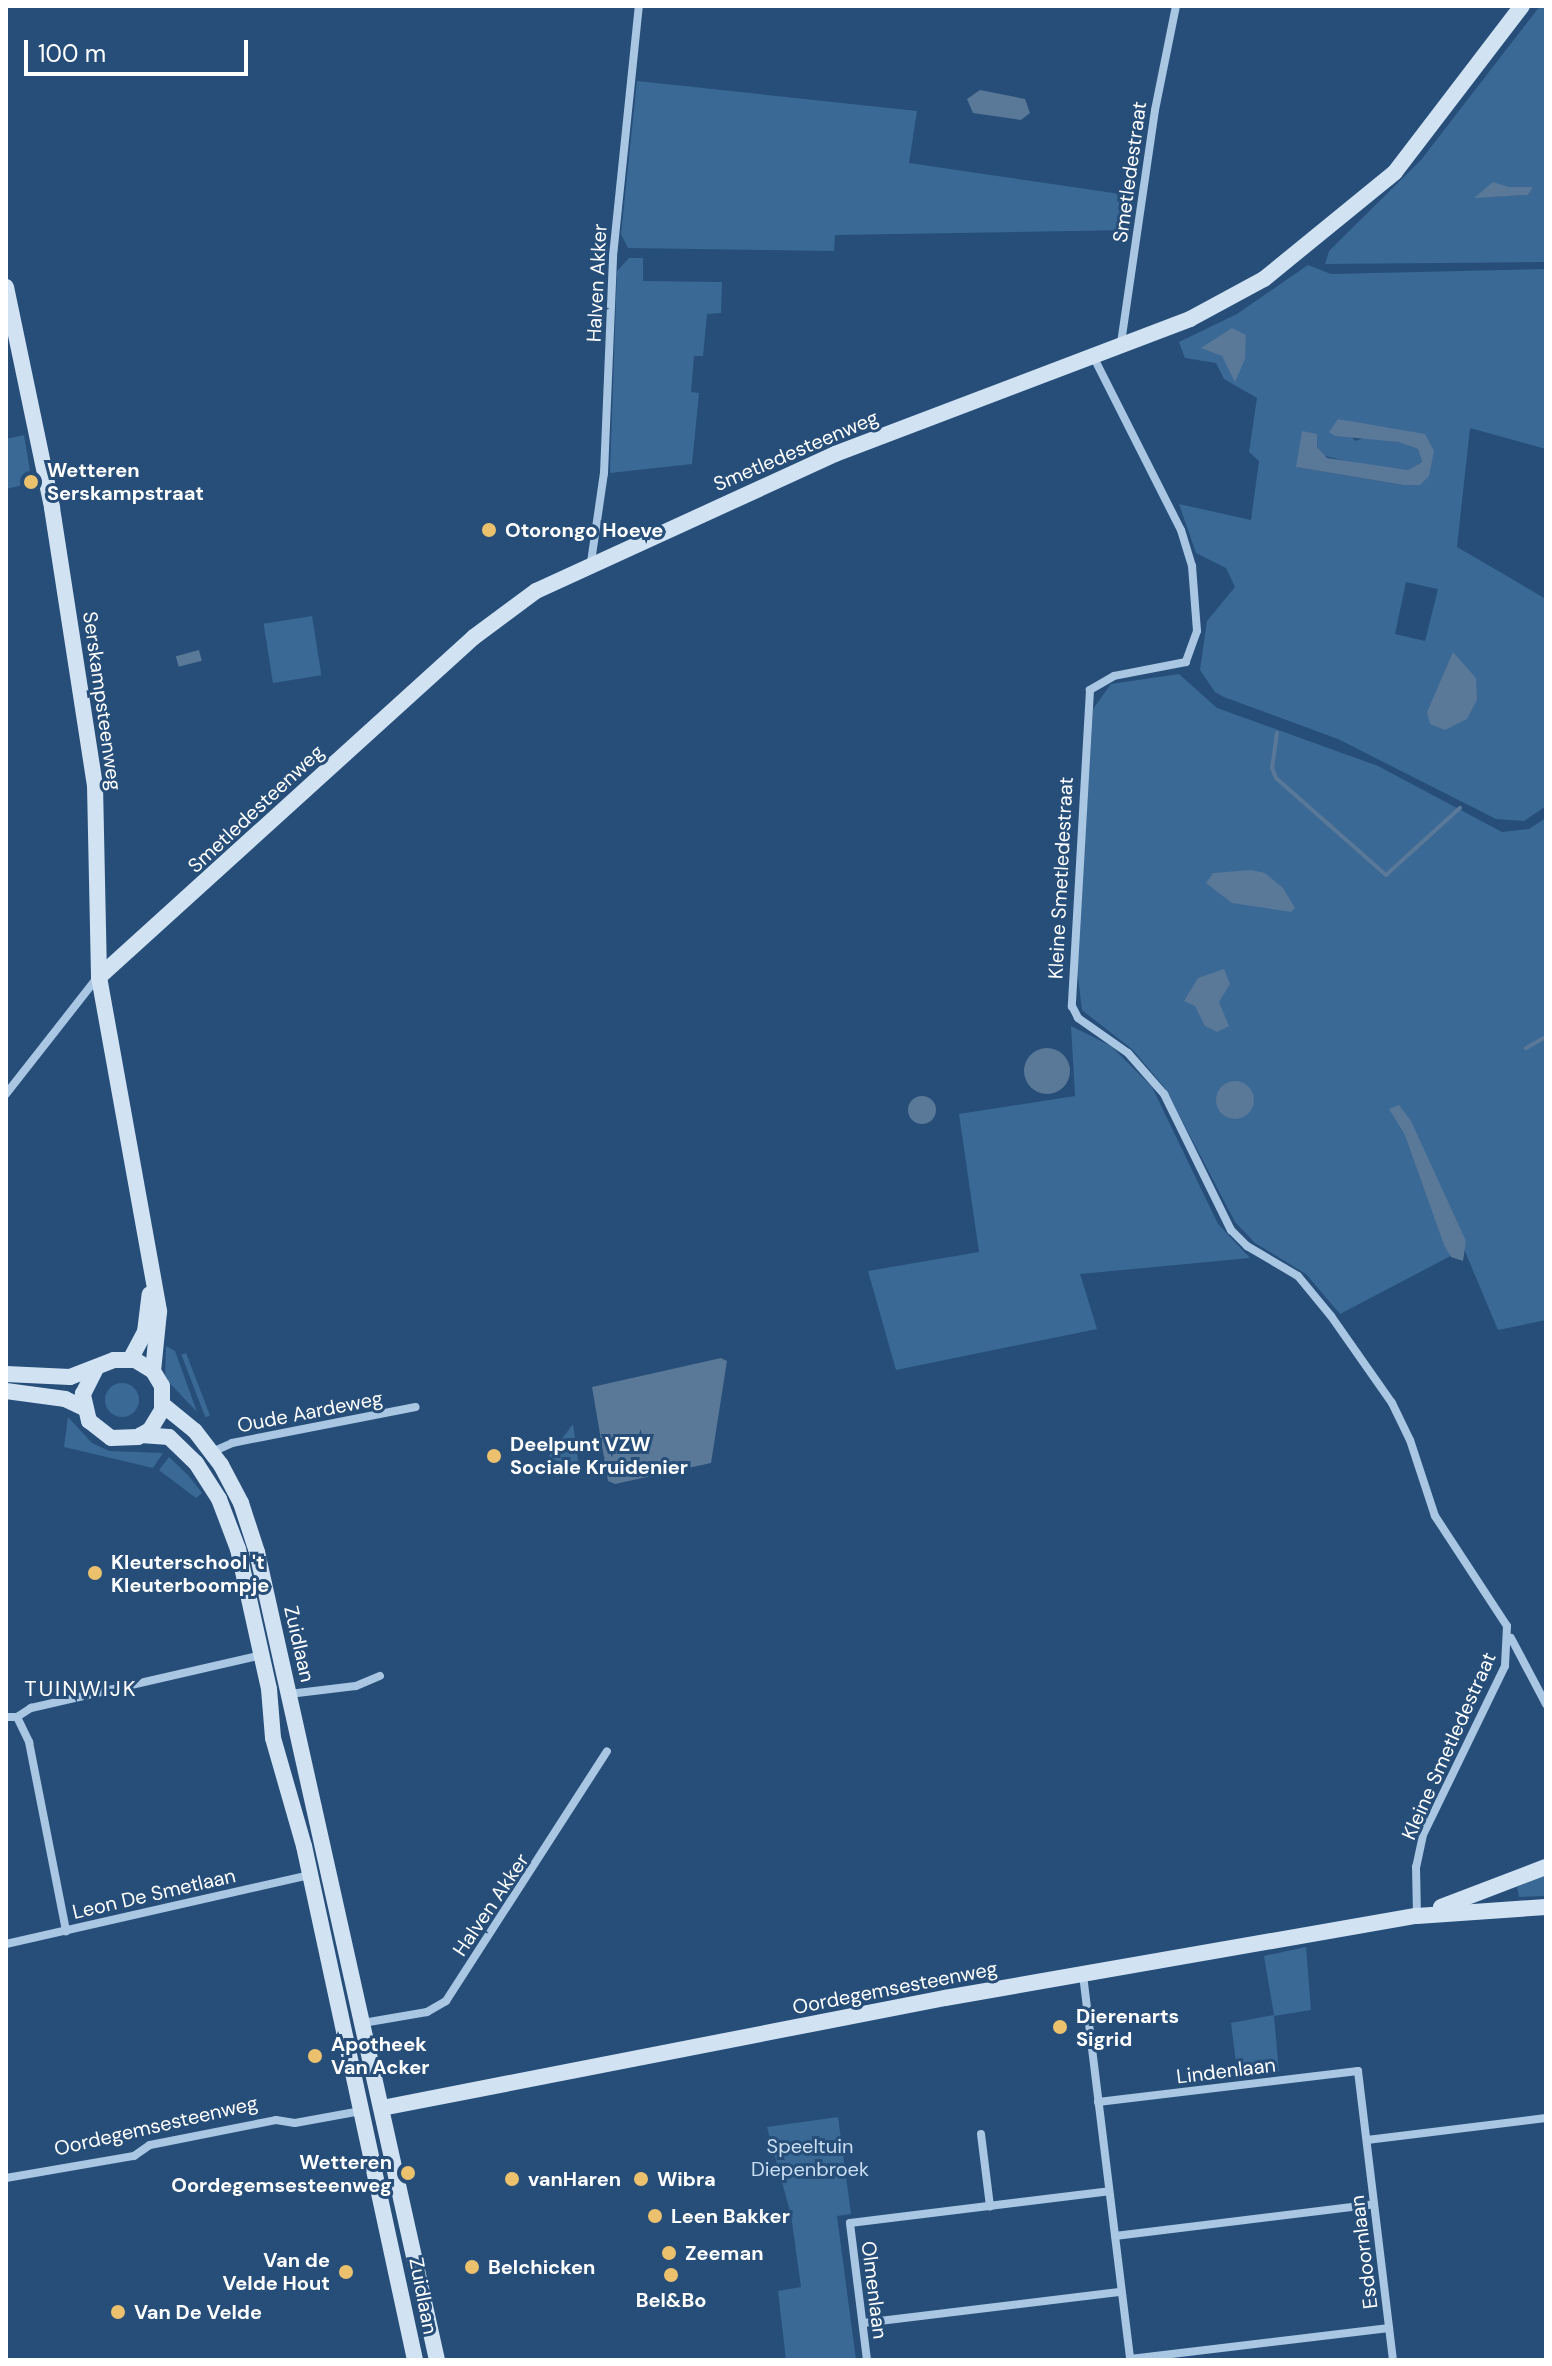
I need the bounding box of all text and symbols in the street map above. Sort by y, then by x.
scale bar [28,24,252,74]
text: 100 m [38,38,106,69]
street label: Smetledestraat [1108,100,1152,244]
street label: Halven Akker [582,223,612,343]
street label: Smetledesteenweg [710,405,882,497]
place label: Wetteren Serskampstraat [47,458,204,505]
marker: Wetteren Serskampstraat [22,473,40,491]
place label: Otorongo Hoeve [505,518,663,542]
marker: Otorongo Hoeve [480,521,498,539]
street label: Serskampsteenweg [78,610,126,792]
street label: Smetledesteenweg [183,740,329,878]
street label: Kleine Smetledestraat [1044,776,1078,980]
street label: Oude Aardeweg [235,1386,385,1438]
place label: Deelpunt VZW Sociale Kruidenier [510,1432,688,1479]
marker: Deelpunt VZW Sociale Kruidenier [485,1447,503,1465]
place label: Kleuterschool 't Kleuterboompje [111,1550,269,1597]
marker: Kleuterschool 't Kleuterboompje [86,1564,104,1582]
street label: Zuidlaan [279,1604,319,1684]
street label: Kleine Smetledestraat [1397,1649,1501,1843]
district label: TUINWIJK [24,1676,138,1702]
street label: Halven Akker [448,1849,534,1961]
street label: Leon De Smetlaan [70,1864,238,1924]
street label: Oordegemsesteenweg [791,1956,999,2020]
place label: Dierenarts Sigrid [1076,2004,1179,2051]
marker: Dierenarts Sigrid [1051,2018,1069,2036]
place label: Apotheek Van Acker [331,2032,429,2079]
marker: Apotheek Van Acker [306,2047,324,2065]
street label: Lindenlaan [1175,2053,1277,2089]
street label: Oordegemsesteenweg [52,2091,260,2161]
park label: Speeltuin Diepenbroek [751,2135,869,2182]
place label: Wetteren Oordegemsesteenweg [171,2150,392,2197]
marker: Wetteren Oordegemsesteenweg [399,2164,417,2182]
place label: vanHaren [528,2167,621,2191]
place label: Wibra [657,2167,716,2191]
marker: vanHaren [503,2170,521,2188]
marker: Wibra [632,2170,650,2188]
street label: Esdoornlaan [1345,2194,1383,2310]
place label: Leen Bakker [671,2204,790,2228]
marker: Leen Bakker [646,2207,664,2225]
street label: Olmenlaan [856,2240,892,2340]
place label: Zeeman [685,2241,763,2265]
marker: Zeeman [660,2244,678,2262]
place label: Van de Velde Hout [222,2248,330,2295]
place label: Belchicken [488,2255,595,2279]
street label: Zuidlaan [404,2256,442,2336]
marker: Belchicken [463,2258,481,2276]
marker: Van de Velde Hout [337,2263,355,2281]
marker: Bel&Bo [662,2266,680,2284]
place label: Bel&Bo [636,2288,706,2312]
place label: Van De Velde [134,2300,262,2324]
marker: Van De Velde [109,2303,127,2321]

